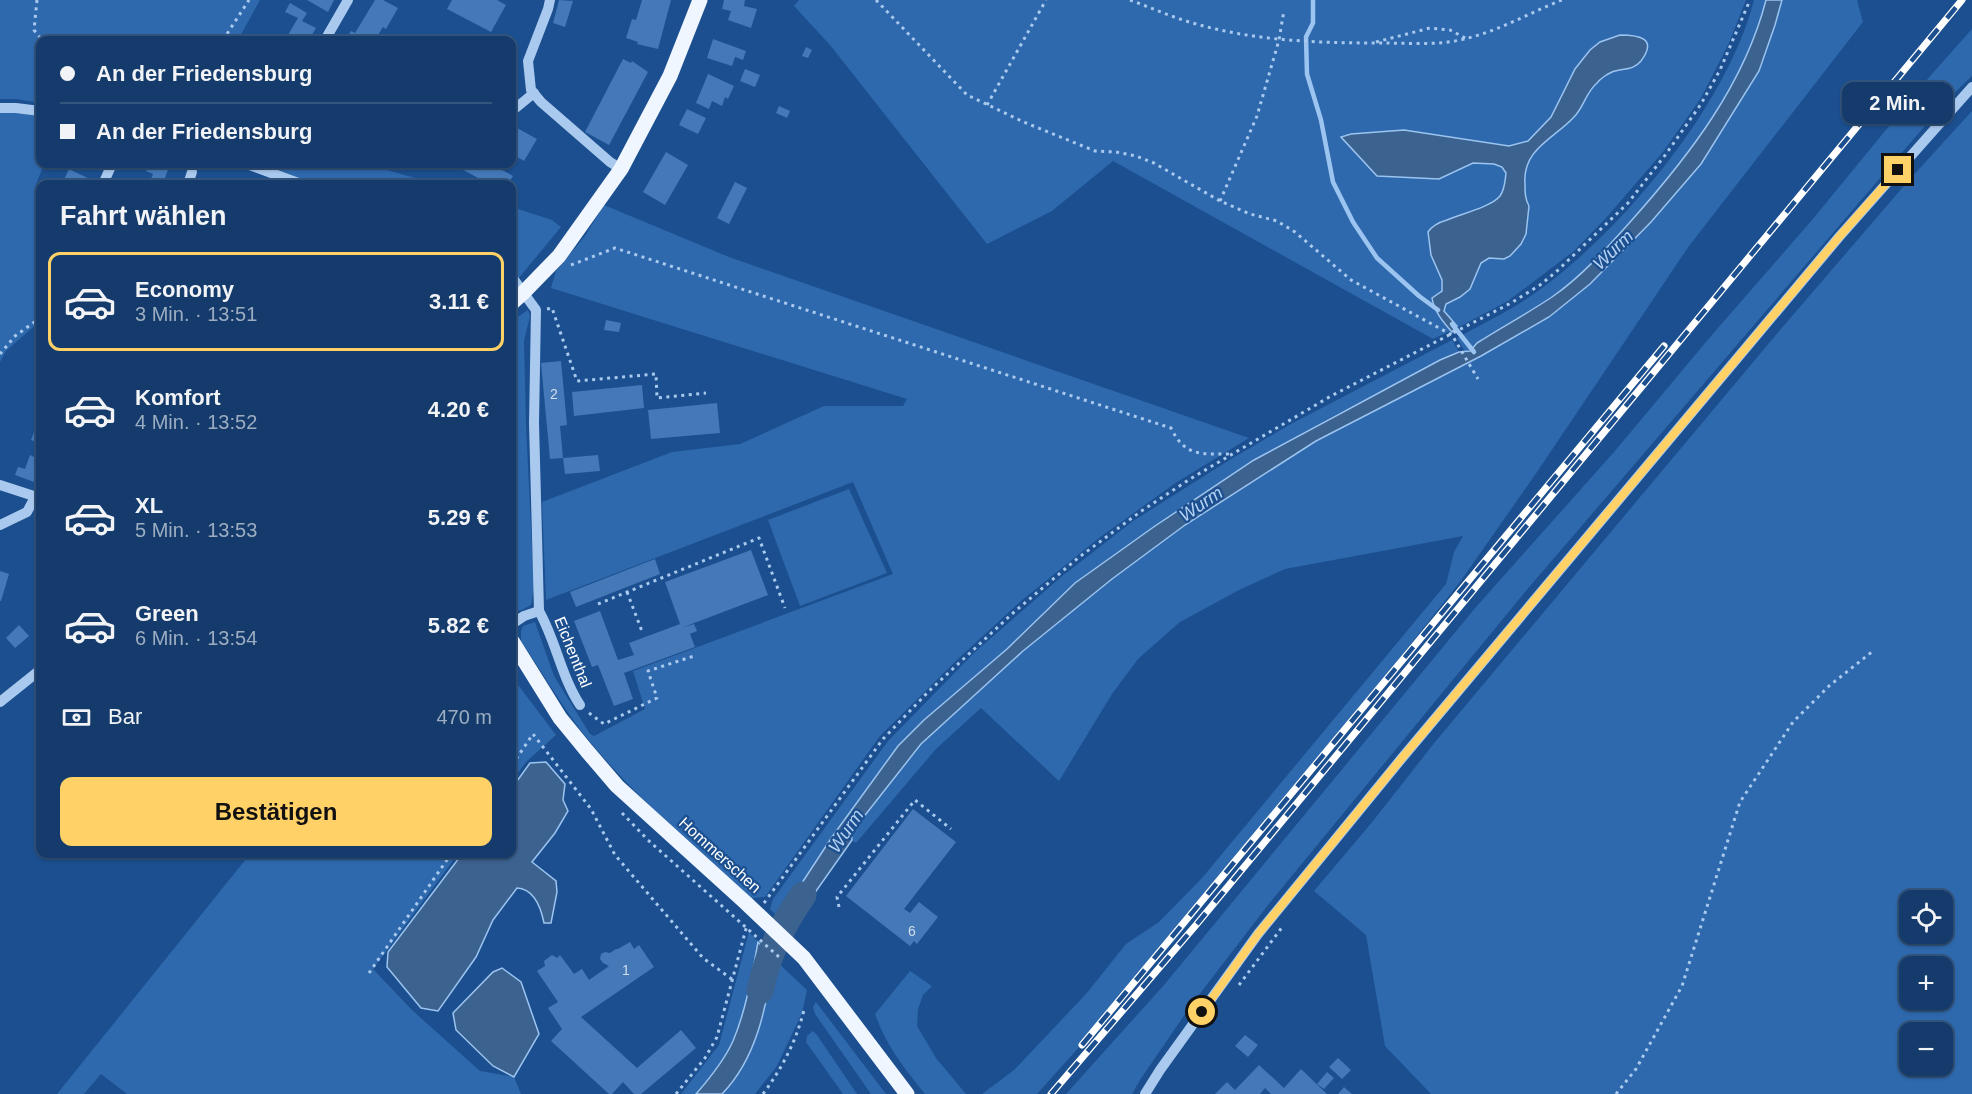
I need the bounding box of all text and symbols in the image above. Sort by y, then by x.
text: An der Friedensburg [96,61,312,86]
callout: 2 Min. [1842,83,1954,125]
text: 2 Min. [1869,92,1926,114]
text: An der Friedensburg [96,119,312,144]
route end [1884,156,1911,183]
text: Fahrt wählen [60,201,227,231]
water label: Wurm [1589,226,1637,274]
icon: car [63,275,117,329]
text: Economy [135,277,234,302]
text: 3.11 € [429,289,489,314]
text: 3 Min. · 13:51 [135,303,257,325]
icon: car [63,383,117,437]
text: Komfort [135,385,221,410]
house number: 2 [550,386,558,402]
text: 4.20 € [428,397,489,422]
text: 4 Min. · 13:52 [135,411,257,433]
water label: Wurm [1176,482,1226,526]
icon: car [63,491,117,545]
text: XL [135,493,163,518]
text: 5.29 € [428,505,489,530]
text: 5 Min. · 13:53 [135,519,257,541]
icon: car [63,599,117,653]
text: Green [135,601,199,626]
text: 5.82 € [428,613,489,638]
street label: Eichenthal [551,614,595,690]
text: 6 Min. · 13:54 [135,627,257,649]
icon: cash [60,701,93,734]
text: Bar [108,704,142,729]
text: 470 m [436,706,492,728]
button: Bestätigen [60,777,492,846]
water label: Wurm [824,806,868,856]
street label: Hommerschen [676,814,764,896]
map controls [1899,890,1953,1076]
button: locate [1899,890,1953,944]
house number: 6 [908,923,916,939]
button: + [1899,956,1953,1010]
house number: 1 [622,962,630,978]
route start [1188,998,1215,1025]
button: − [1899,1022,1953,1076]

